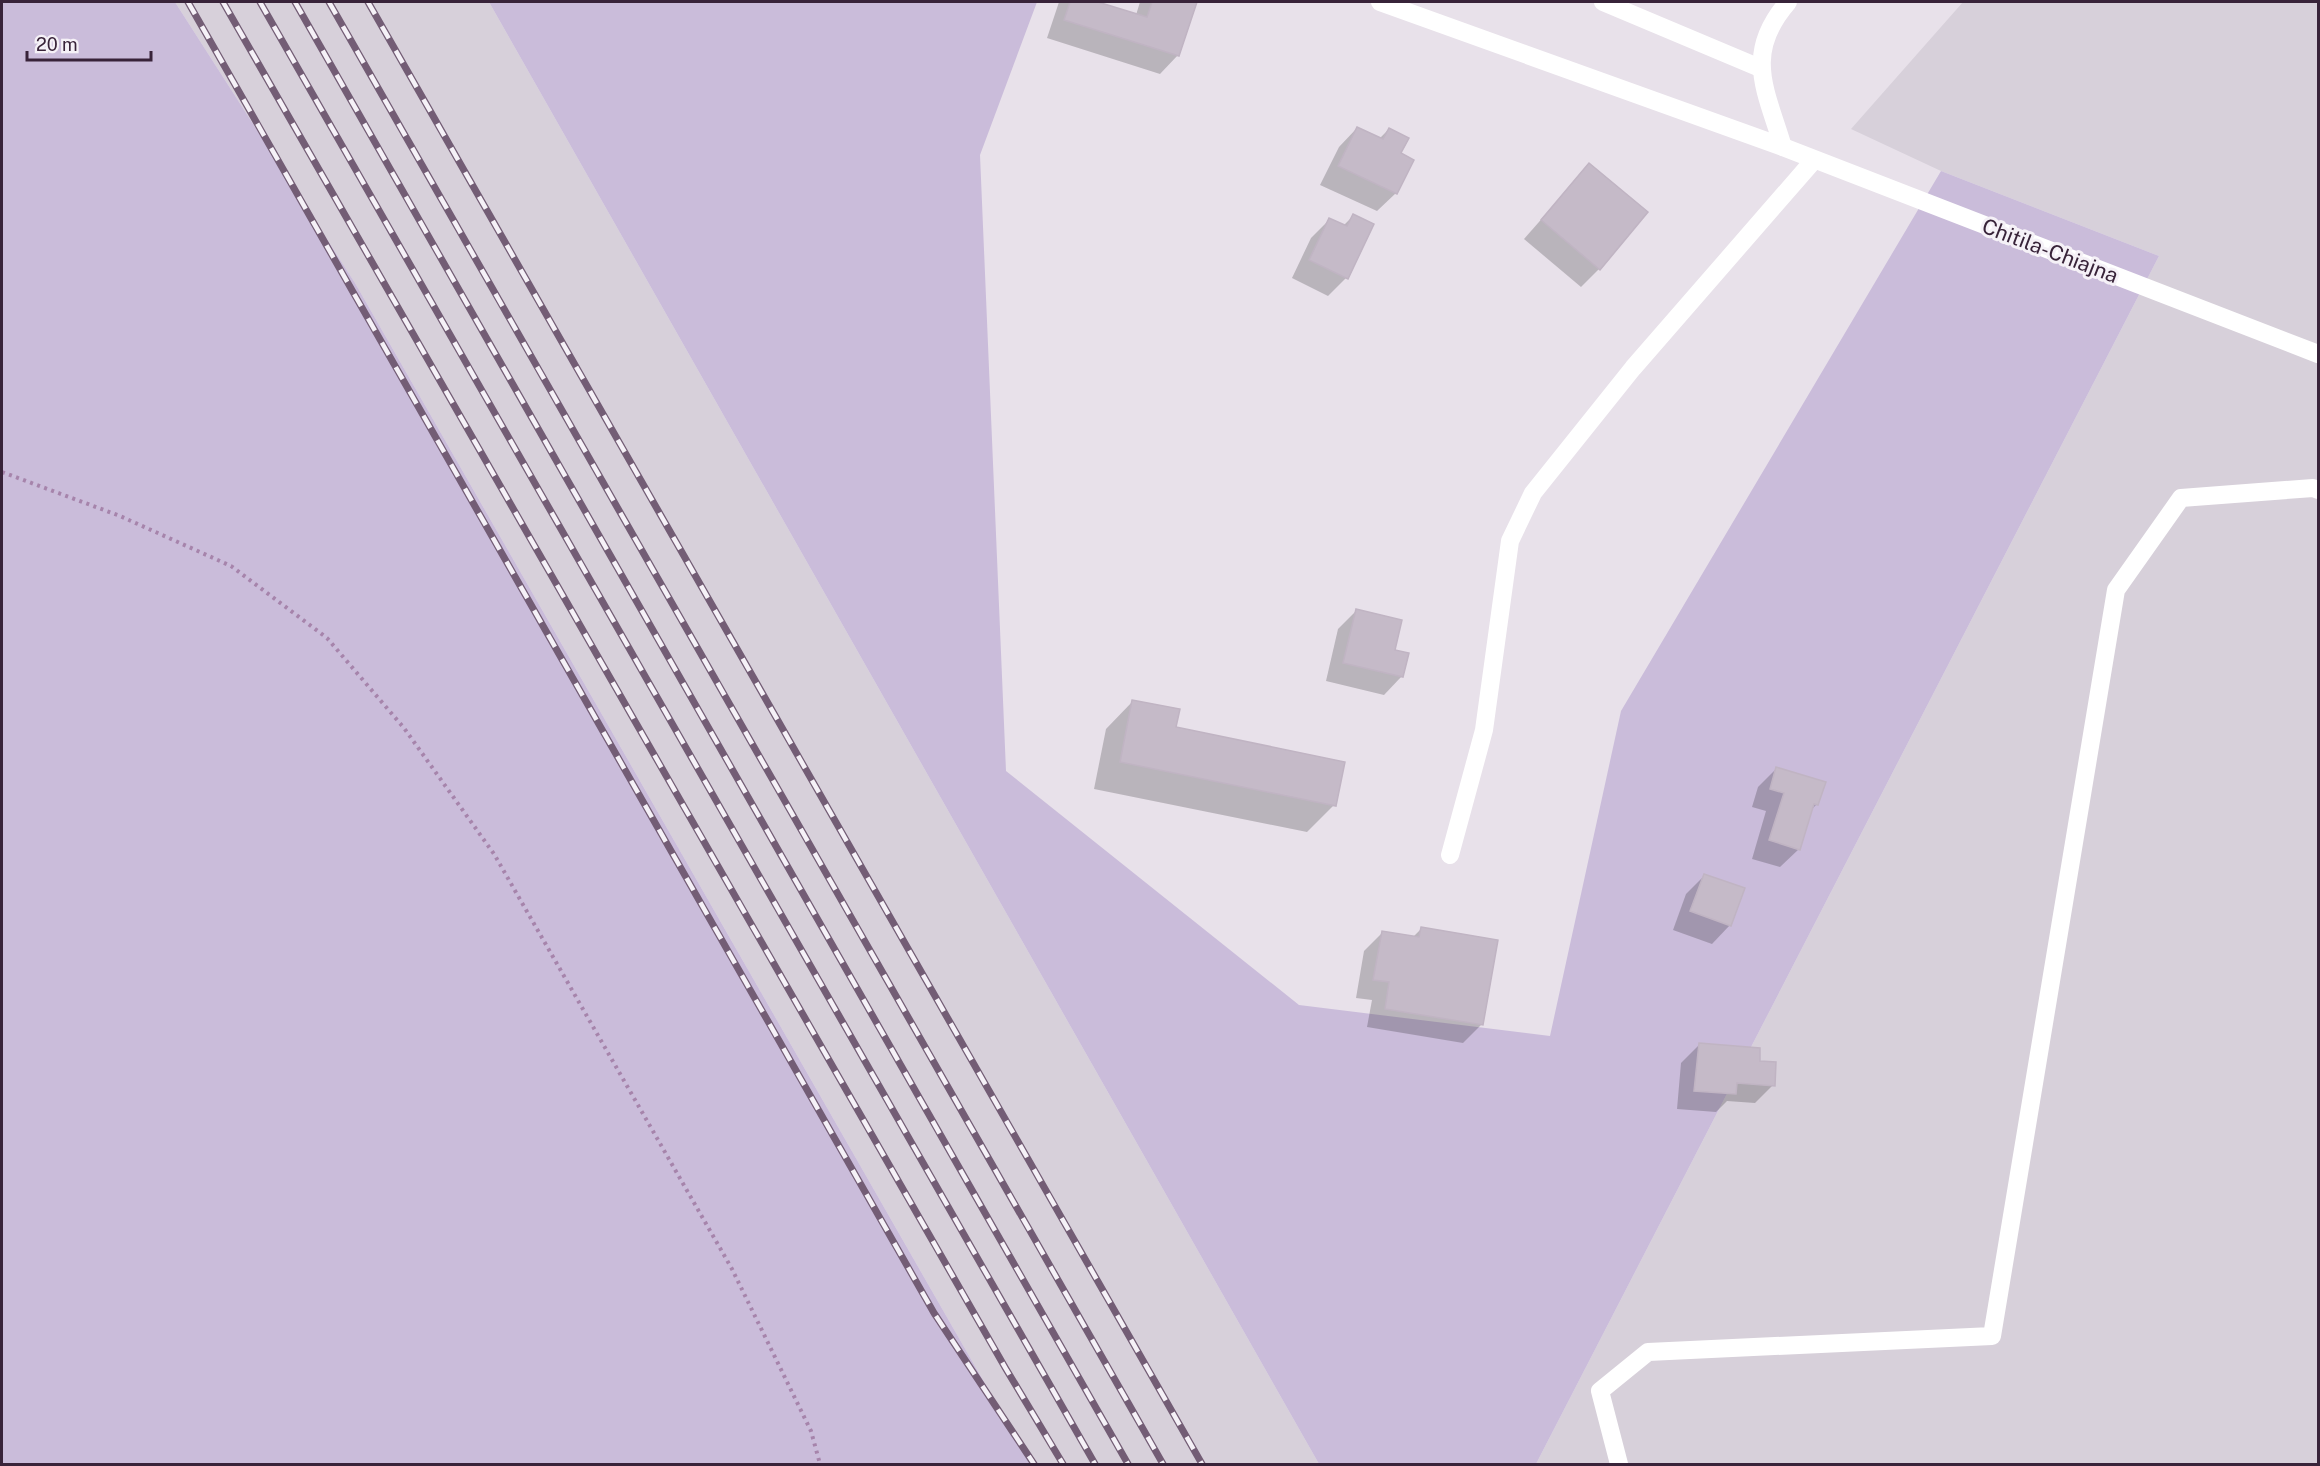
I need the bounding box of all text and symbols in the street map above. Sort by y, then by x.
scale bar [27,24,152,62]
text: 20 m [36,34,78,55]
street label: Chitila-Chiajna [1979,213,2122,288]

